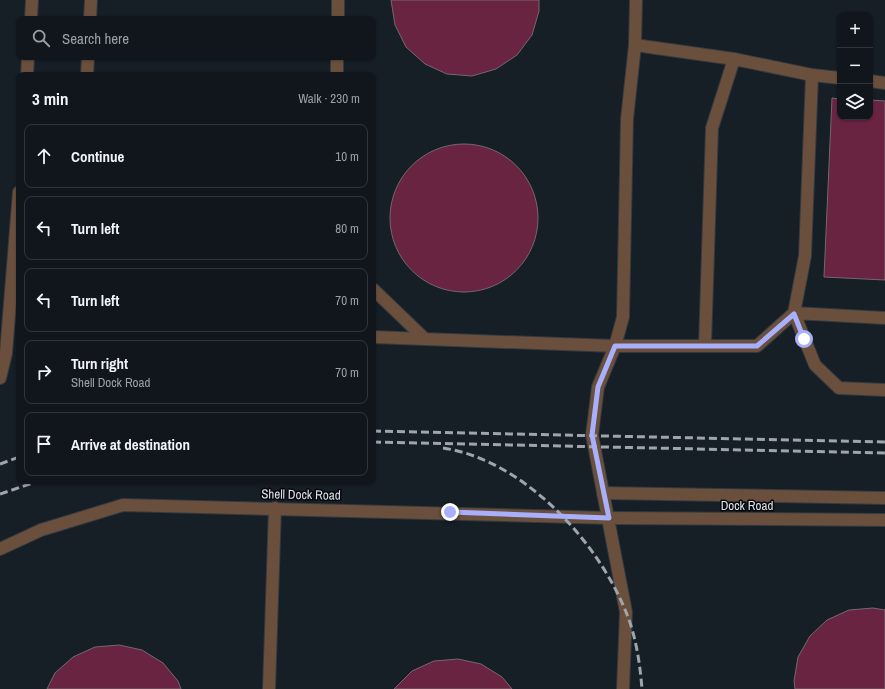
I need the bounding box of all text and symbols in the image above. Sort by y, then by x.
map controls [837,12,873,120]
button: + [837,12,873,48]
search box [16,16,376,60]
icon: search [30,27,52,49]
text: Search here [62,28,129,49]
button: − [837,48,873,84]
button: layers [837,84,873,120]
text: 3 min [32,87,68,110]
text: Walk · 230 m [298,90,360,107]
icon: ahead [33,145,55,167]
text: Continue [71,146,124,167]
text: 10 m [335,148,359,165]
icon: left [33,217,55,239]
text: Turn left [71,218,119,239]
text: 80 m [335,220,359,237]
icon: left [33,289,55,311]
text: Turn left [71,290,119,311]
text: 70 m [335,292,359,309]
route start [795,330,813,348]
text: Turn right [71,353,128,374]
icon: right [33,361,55,383]
text: 70 m [335,364,359,381]
text: Shell Dock Road [71,374,150,391]
icon: arrive [33,433,55,455]
text: Arrive at destination [71,434,190,455]
street label: Shell Dock Road [261,485,341,504]
street label: Dock Road [721,497,773,514]
route end [441,503,459,521]

